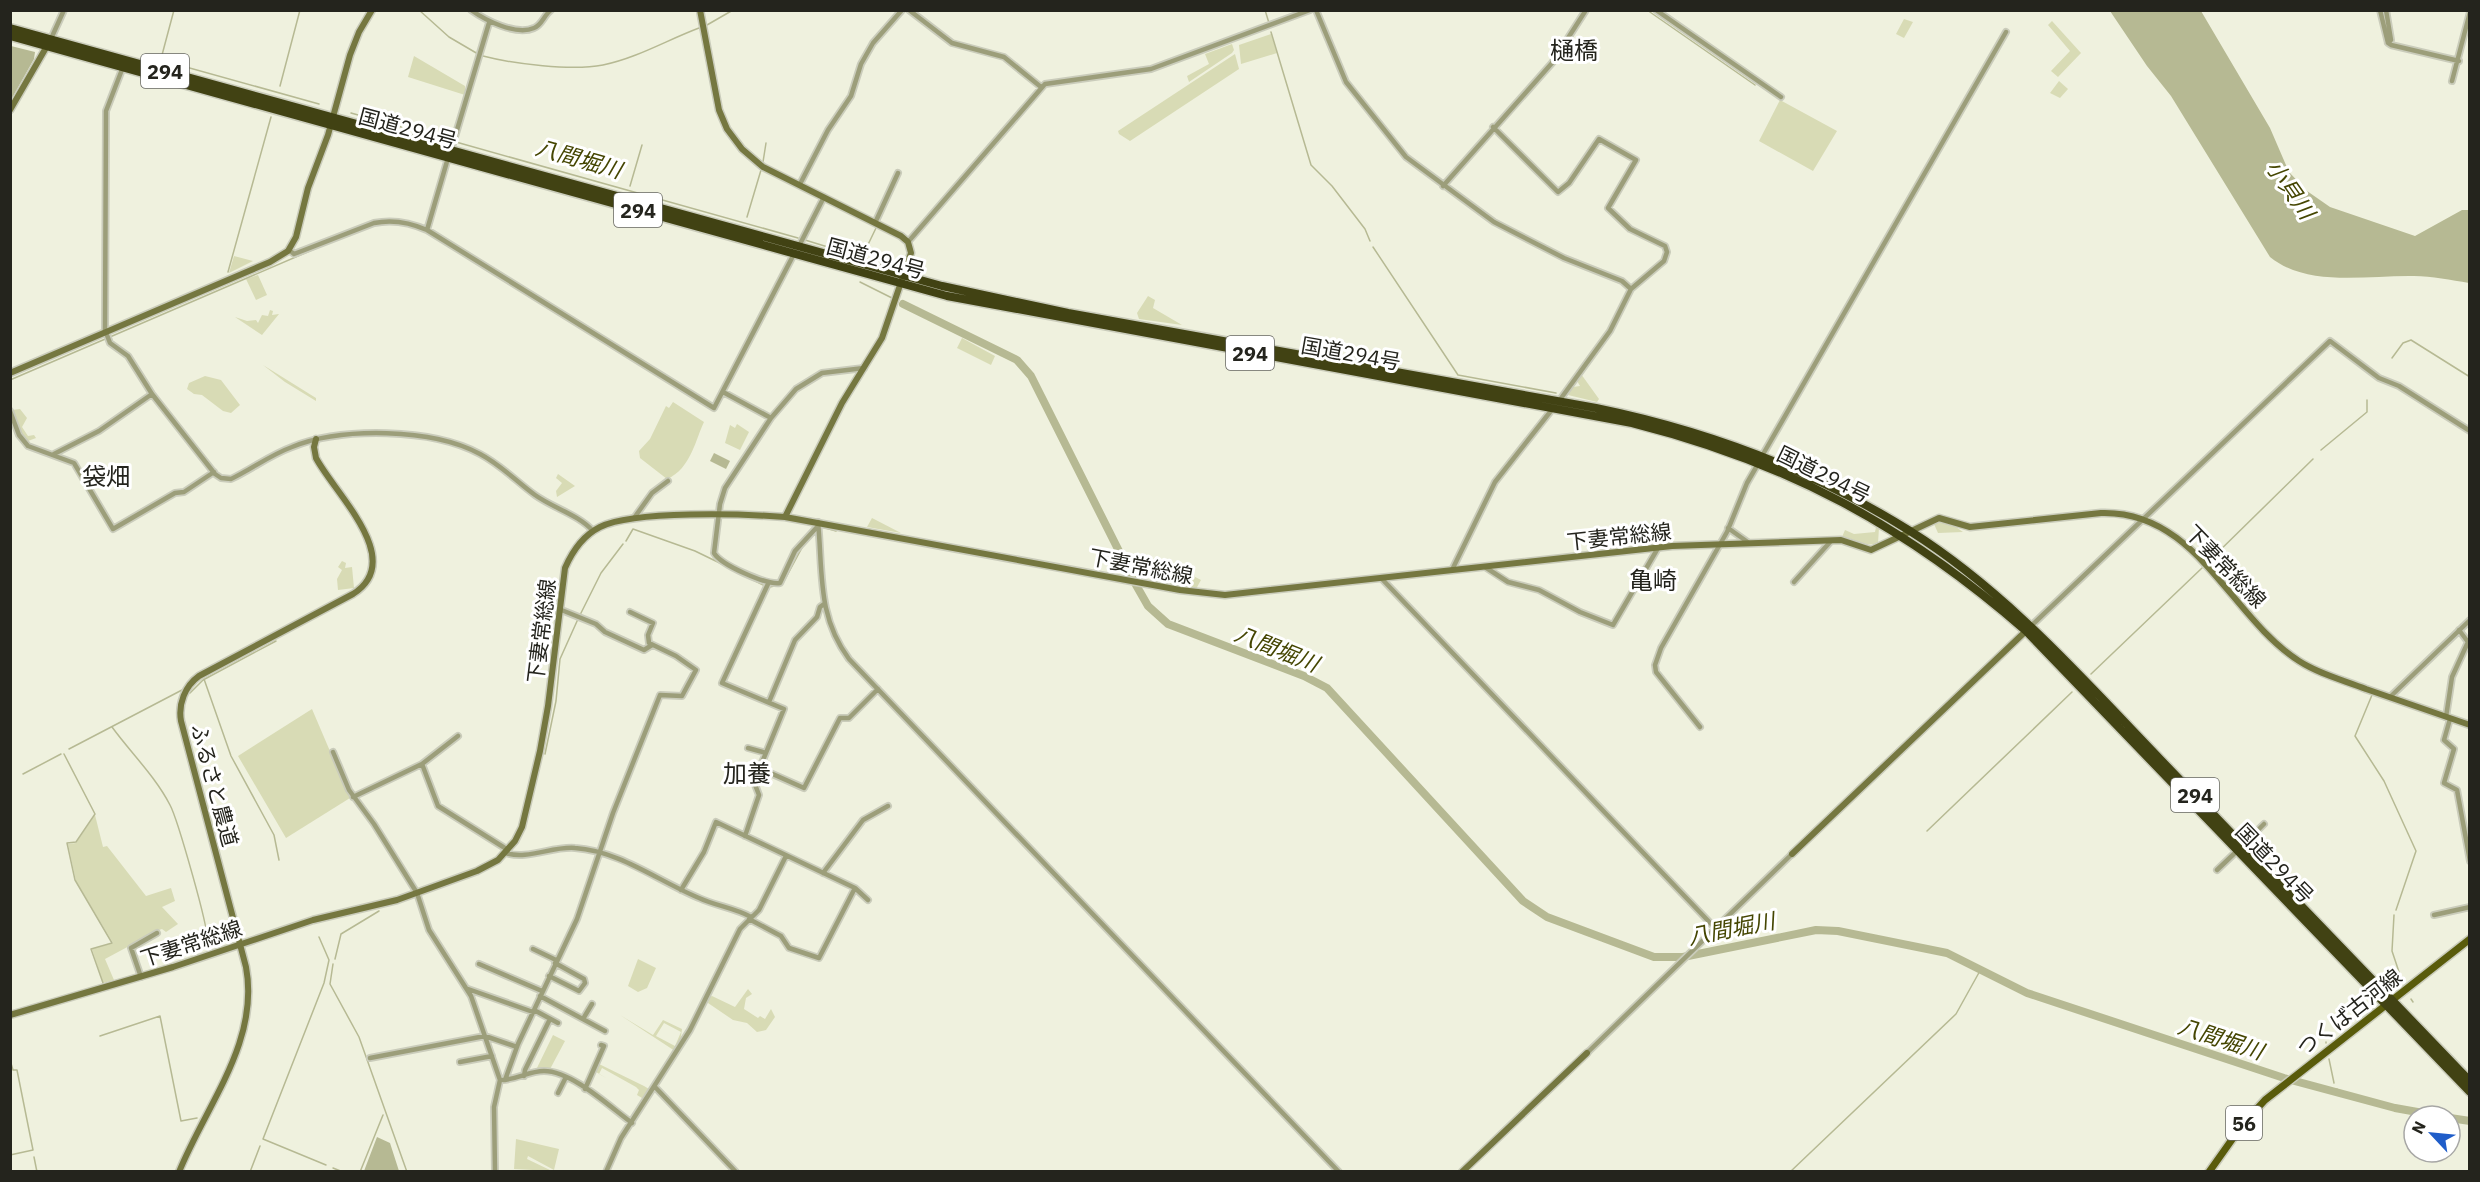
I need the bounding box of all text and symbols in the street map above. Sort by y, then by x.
district label: 樋橋 [1550,34,1598,66]
road number: 294 [141,54,189,88]
street label: 国道294号 [356,101,460,155]
water label: 八間堀川 [533,132,627,185]
water label: 小貝川 [2260,154,2323,226]
road number: 294 [614,193,662,227]
street label: 国道294号 [824,231,928,285]
street label: 国道294号 [1299,330,1403,376]
road number: 294 [1226,336,1274,370]
street label: 国道294号 [1773,439,1875,509]
district label: 袋畑 [82,460,130,492]
street label: 下妻常総線 [1565,517,1673,555]
street label: 下妻常総線 [2179,519,2273,613]
street label: 下妻常総線 [1087,542,1195,590]
district label: 亀崎 [1629,564,1677,596]
street label: 下妻常総線 [521,577,561,685]
water label: 八間堀川 [1231,618,1325,679]
street label: ふるさと農道 [185,721,245,849]
district label: 加養 [723,757,771,789]
road number: 294 [2171,778,2219,812]
street label: 国道294号 [2230,817,2320,909]
water label: 八間堀川 [1685,905,1779,951]
street label: 下妻常総線 [137,913,245,973]
street label: つくば古河線 [2291,962,2407,1062]
water label: 八間堀川 [2175,1011,2269,1066]
north arrow [2402,1104,2462,1164]
road number: 56 [2226,1106,2262,1140]
text: N [2407,1118,2430,1137]

